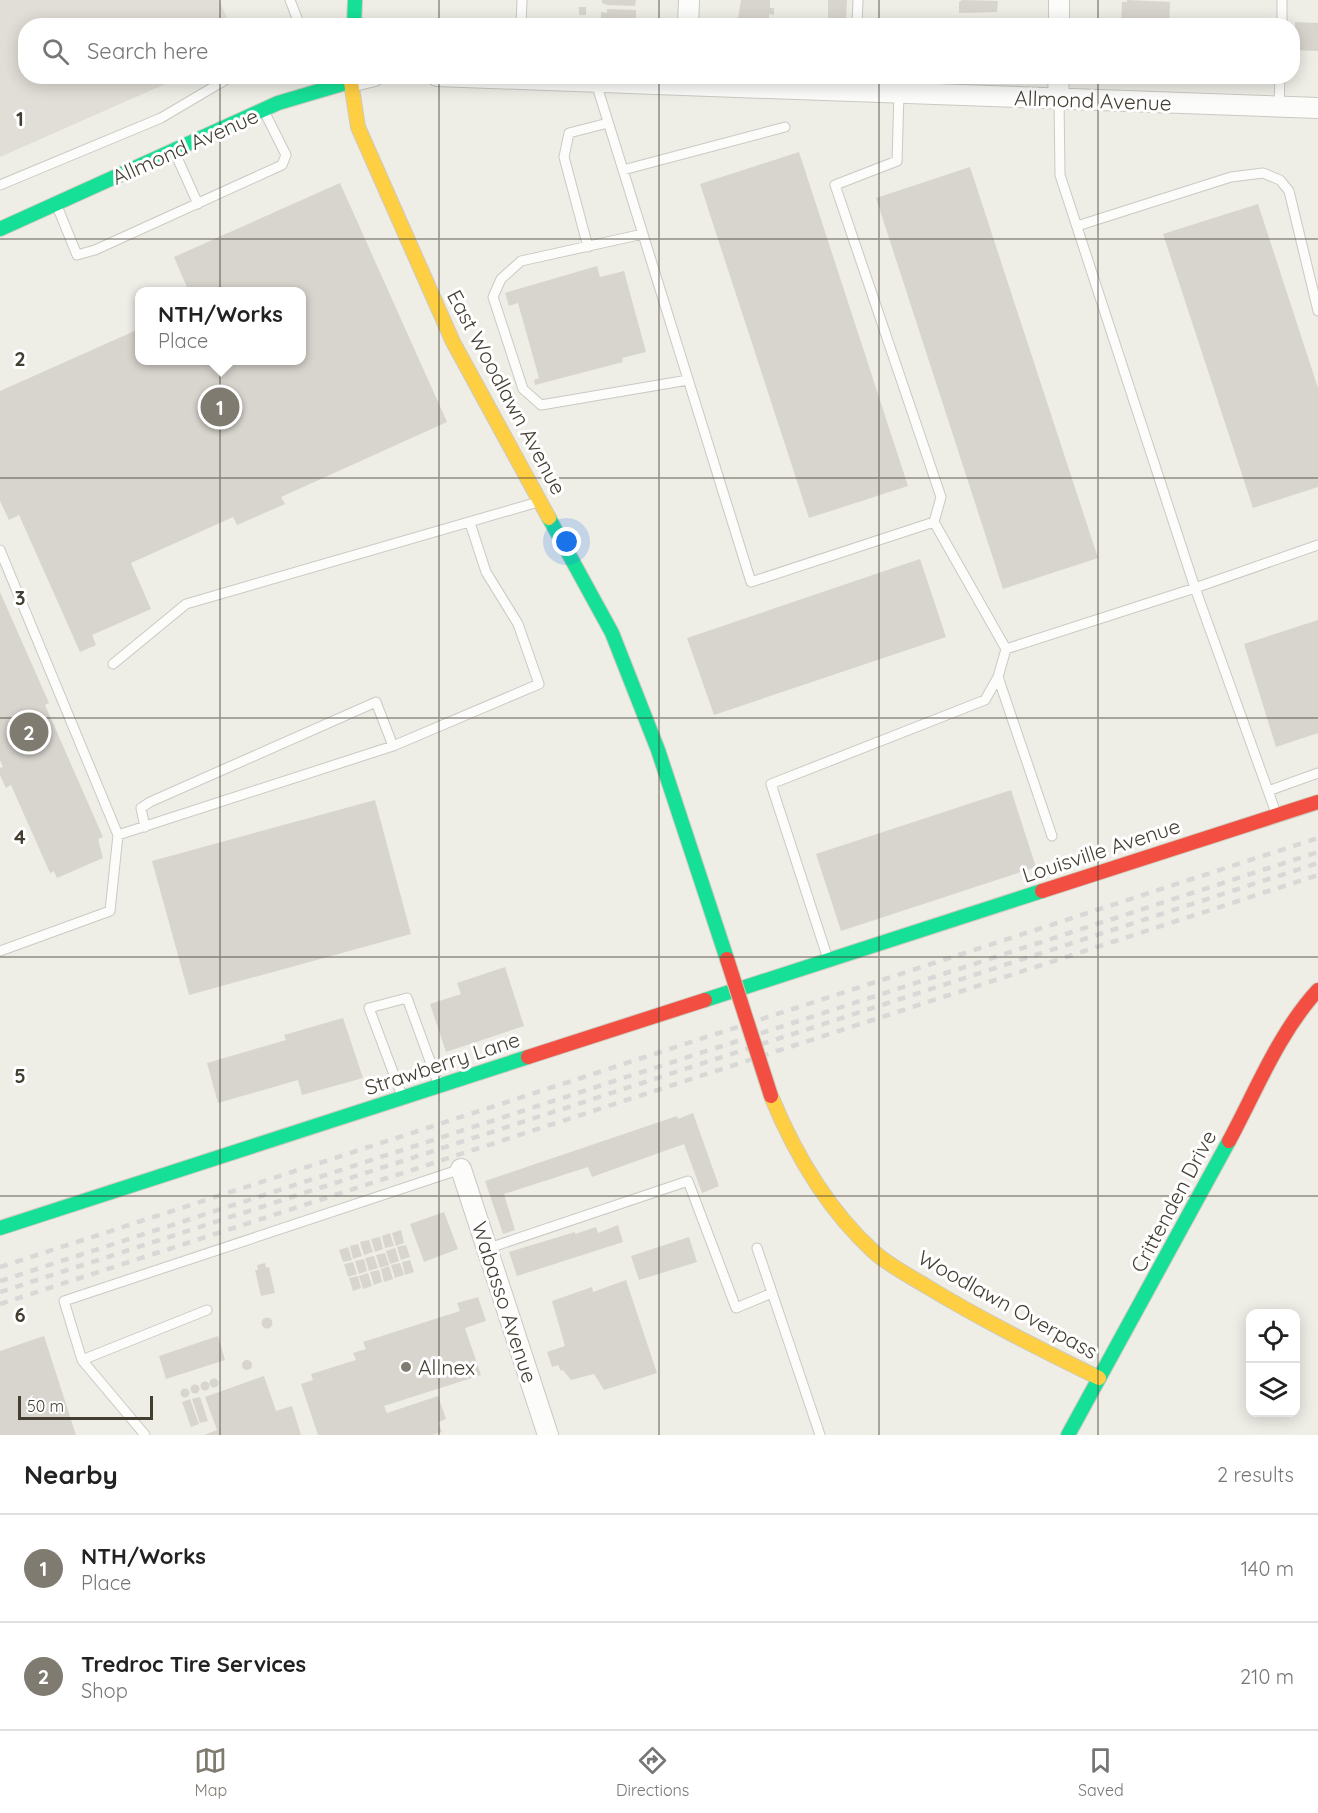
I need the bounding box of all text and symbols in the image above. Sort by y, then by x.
search box [18,18,1300,84]
icon: search [39,35,72,68]
text: Search here [87,37,208,65]
street label: Allmond Avenue [1014,84,1172,116]
street label: Allmond Avenue [108,102,262,190]
text: 1 [16,106,24,131]
street label: East Woodlawn Avenue [442,285,572,499]
popup [135,287,306,365]
text: NTH/Works [158,300,283,328]
text: Place [158,328,208,353]
text: 2 [14,346,26,371]
pin: 1 [200,384,240,430]
your location [552,527,581,556]
text: 3 [15,585,25,610]
pin: 2 [9,710,48,754]
street label: Louisville Avenue [1019,812,1183,888]
text: 4 [14,824,26,849]
street label: Strawberry Lane [361,1026,523,1100]
text: 5 [14,1063,26,1088]
street label: Crittenden Drive [1125,1125,1221,1277]
street label: Wabasso Avenue [467,1218,543,1386]
street label: Woodlawn Overpass [914,1244,1102,1364]
text: 6 [14,1302,26,1327]
map controls [1246,1309,1300,1417]
button: locate [1246,1309,1300,1363]
place label: Allnex [418,1354,475,1380]
marker: Allnex [399,1360,413,1374]
button: layers [1246,1363,1300,1417]
scale bar [18,1393,153,1420]
text: 50 m [27,1396,64,1416]
text: Nearby [24,1458,118,1491]
text: 2 results [1217,1462,1294,1487]
text: NTH/Works [81,1542,206,1570]
text: 1 [40,1556,47,1581]
text: 140 m [1241,1556,1294,1581]
text: Place [81,1570,131,1595]
text: Tredroc Tire Services [81,1650,306,1678]
text: 2 [38,1664,49,1689]
text: 210 m [1240,1664,1294,1689]
text: Shop [81,1678,128,1703]
tab: Map [194,1744,227,1800]
tab: Directions [616,1744,689,1800]
tab: Saved [1078,1744,1124,1800]

